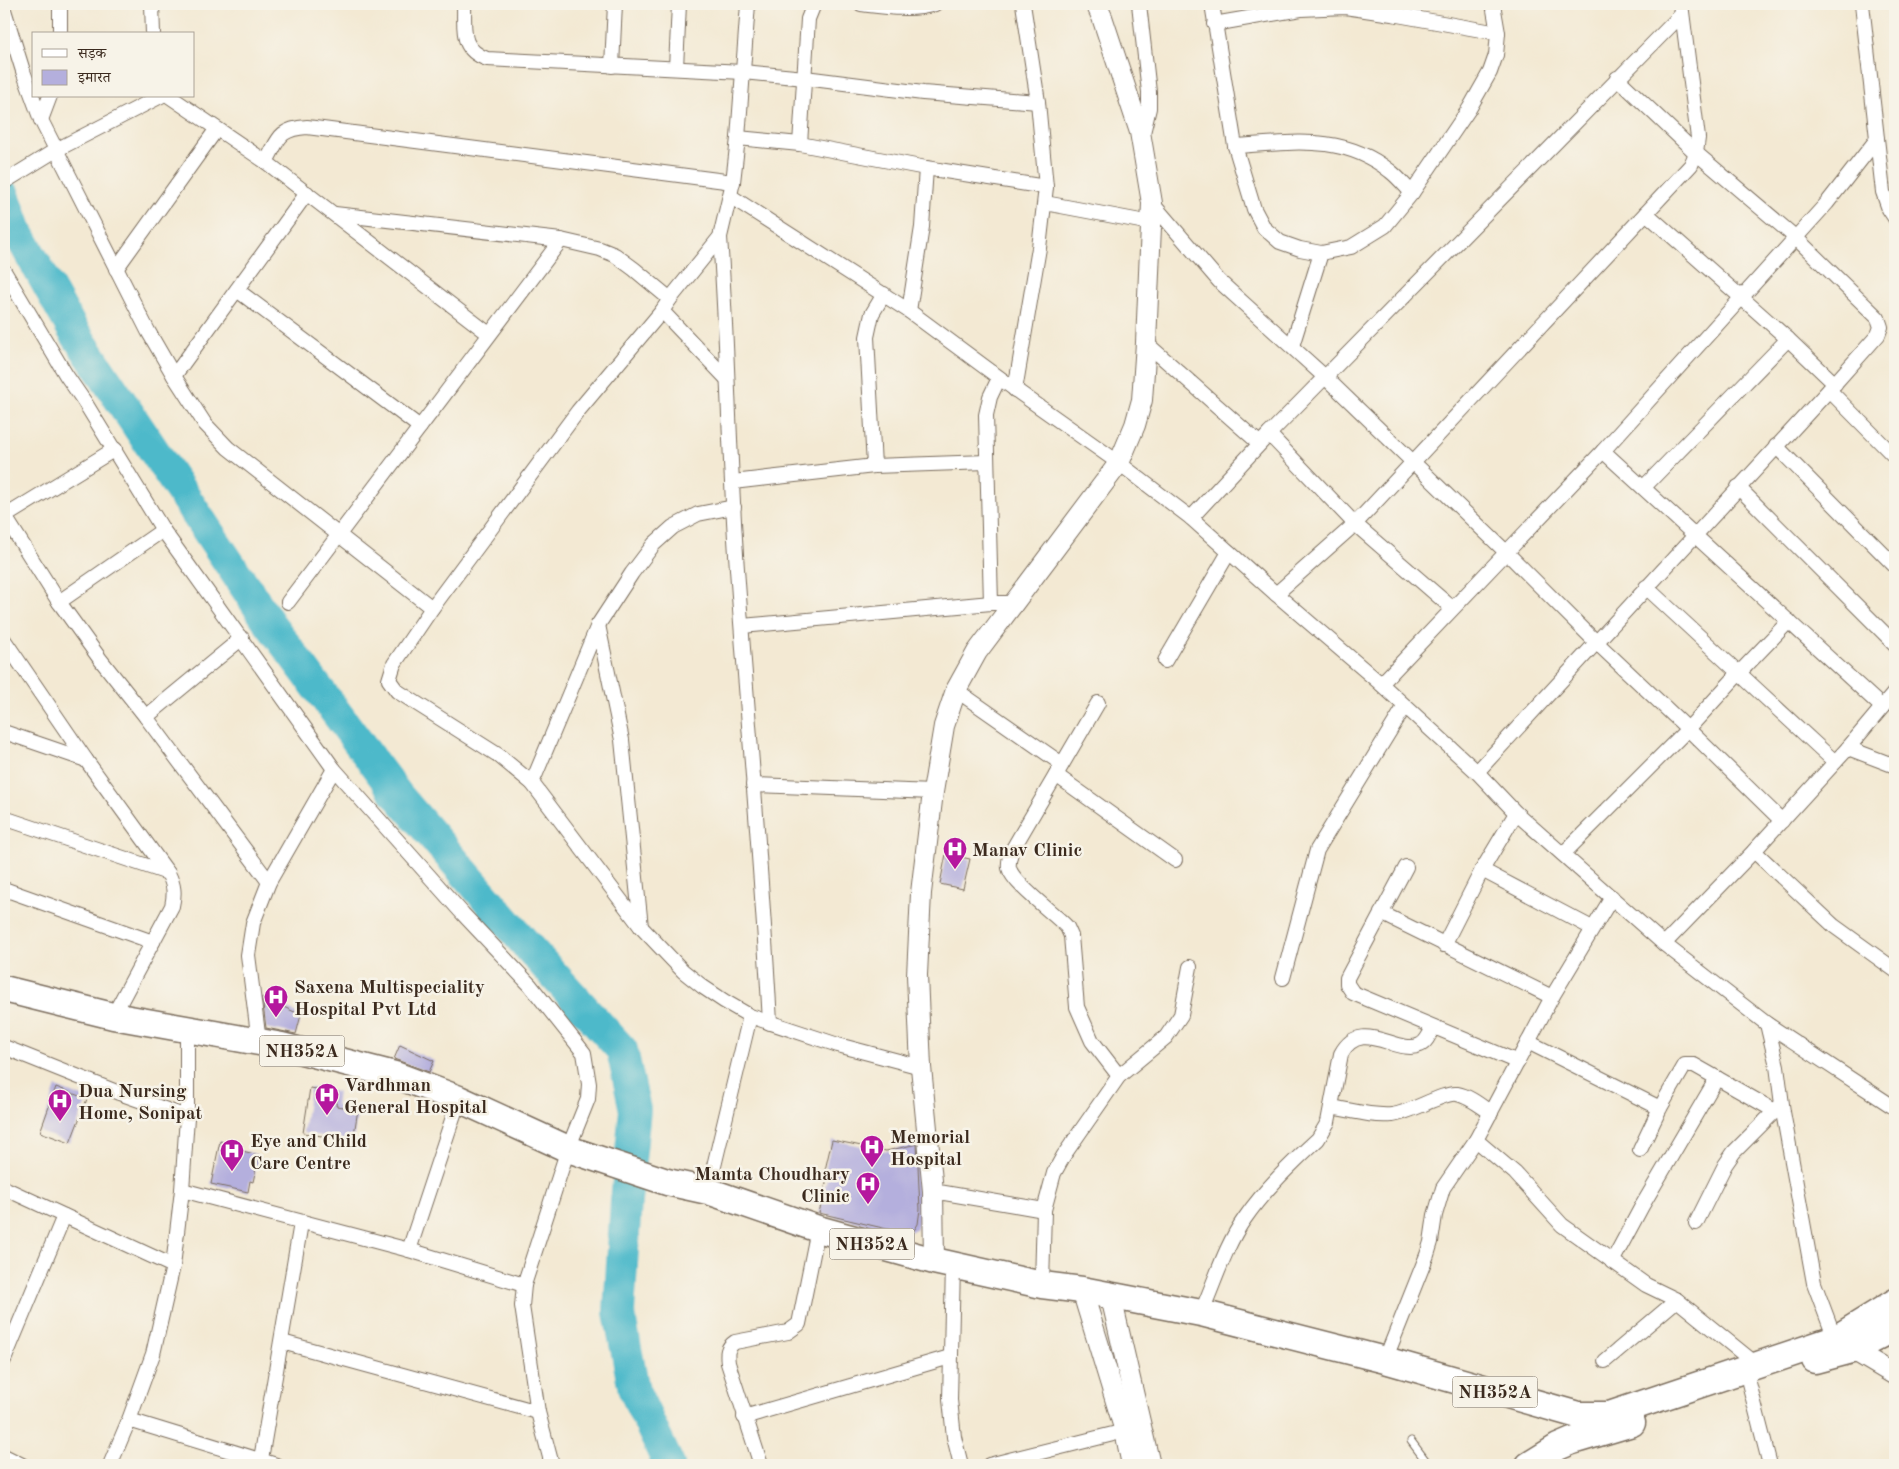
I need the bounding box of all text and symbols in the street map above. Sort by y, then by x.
legend [32,32,195,98]
text: सड़क [77,47,107,62]
text: इमारत [77,71,112,86]
hospital icon: Manav Clinic [942,836,968,870]
place label: Manav Clinic [972,842,1082,861]
place label: Saxena Multispeciality Hospital Pvt Ltd [294,979,485,1020]
hospital icon: Saxena Multispeciality Hospital Pvt Ltd [263,984,289,1018]
road number: NH352A [260,1036,344,1066]
place label: Vardhman General Hospital [344,1077,487,1118]
hospital icon: Vardhman General Hospital [314,1082,340,1116]
place label: Dua Nursing Home, Sonipat [78,1083,203,1124]
hospital icon: Dua Nursing Home, Sonipat [47,1088,73,1122]
place label: Memorial Hospital [890,1129,970,1170]
place label: Eye and Child Care Centre [250,1133,367,1174]
hospital icon: Memorial Hospital [859,1134,885,1168]
hospital icon: Eye and Child Care Centre [219,1138,245,1172]
place label: Mamta Choudhary Clinic [694,1166,850,1207]
hospital icon: Mamta Choudhary Clinic [855,1171,881,1205]
road number: NH352A [830,1228,914,1260]
road number: NH352A [1452,1376,1538,1408]

